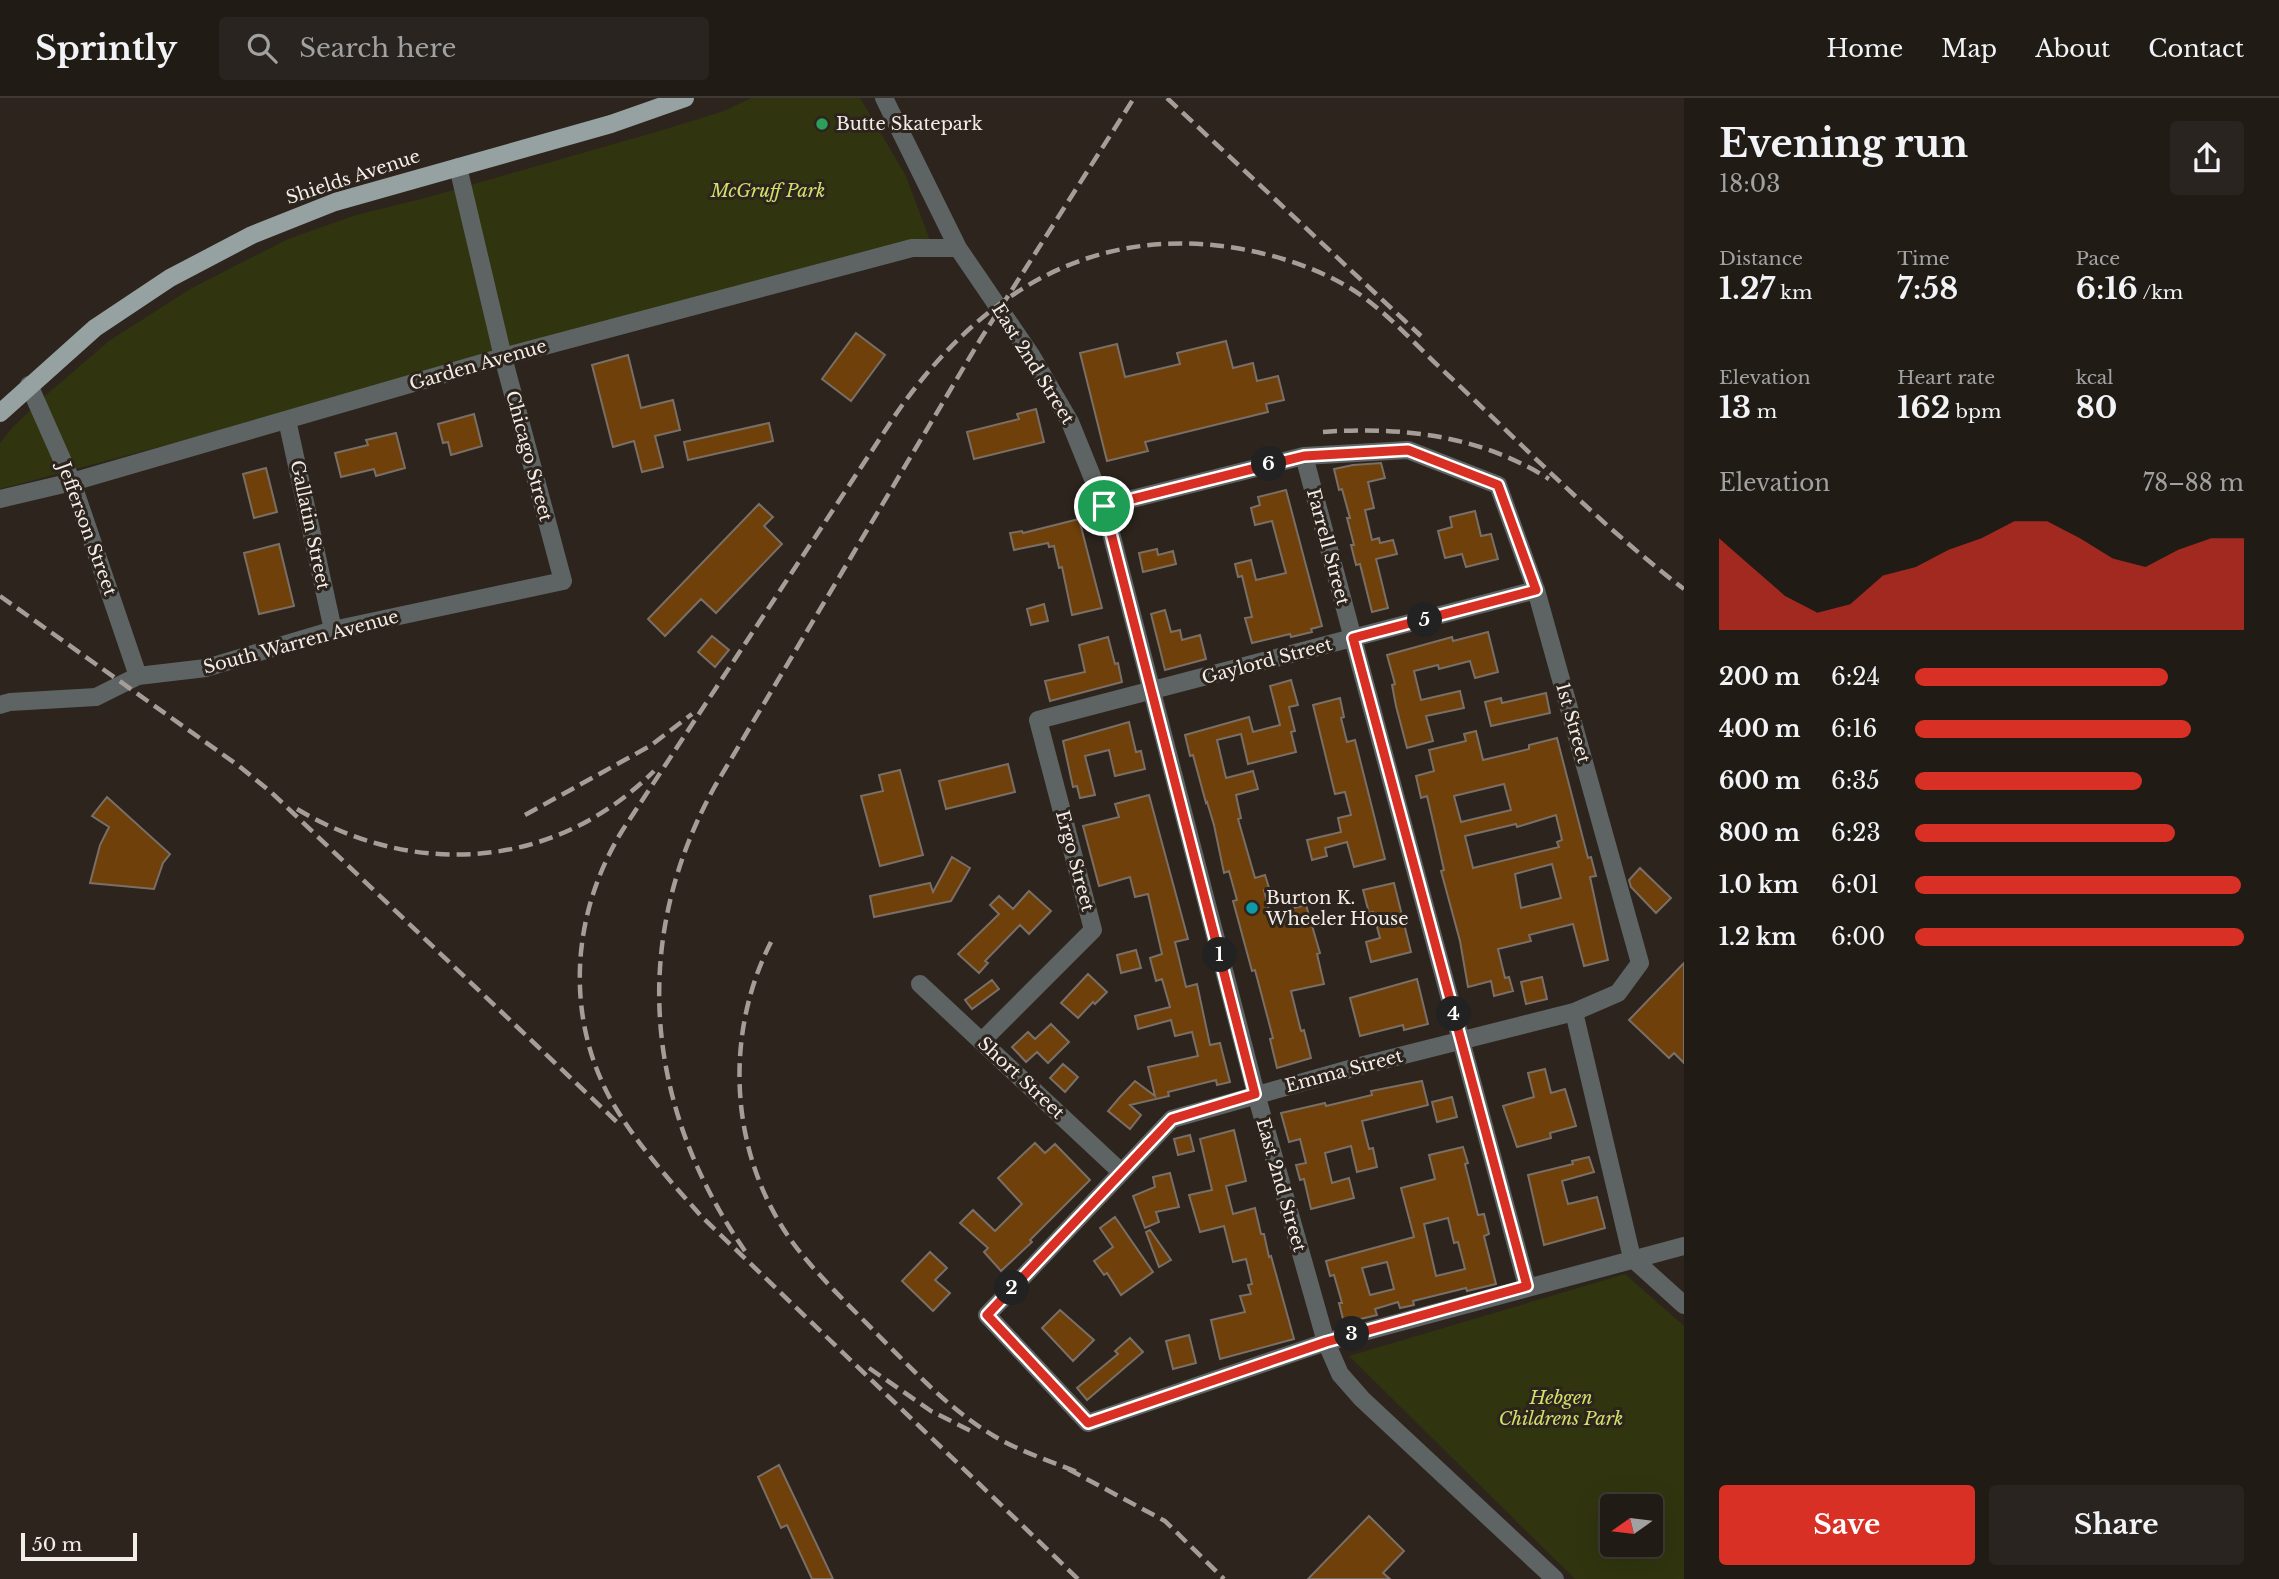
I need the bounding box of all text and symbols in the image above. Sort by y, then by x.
search box [219,17,709,80]
text: Sprintly [35,28,177,69]
icon: search [243,29,281,67]
text: Search here [299,32,456,64]
text: Home [1827,34,1903,63]
text: Map [1941,34,1997,63]
text: About [2035,34,2110,63]
text: Contact [2148,34,2244,63]
place label: Butte Skatepark [836,113,983,135]
marker: Butte Skatepark [814,116,830,132]
text: Evening run [1719,120,1968,167]
button: share [2170,121,2244,195]
street label: Shields Avenue [283,145,423,209]
text: 18:03 [1719,170,1780,198]
park label: McGruff Park [710,180,825,202]
text: Distance [1719,247,1803,270]
text: Time [1897,247,1950,270]
text: Pace [2076,247,2120,270]
text: 1.27 [1719,270,1775,307]
text: 7:58 [1897,270,1958,307]
text: 6:16 [2076,270,2138,307]
text: km [1775,281,1812,304]
text: /km [2138,281,2183,304]
street label: East 2nd Street [987,300,1079,429]
street label: Garden Avenue [407,335,549,395]
text: Elevation [1719,366,1811,389]
text: Heart rate [1897,366,1995,389]
text: kcal [2076,366,2114,389]
street label: Chicago Street [501,388,557,524]
text: 13 [1719,389,1751,426]
text: 162 [1897,389,1950,426]
text: 80 [2076,389,2117,426]
text: m [1751,400,1777,423]
text: bpm [1950,400,2001,423]
pin: 6 [1252,446,1286,482]
text: 6 [1262,452,1275,475]
street label: Jefferson Street [52,457,121,599]
street label: Gallatin Street [286,458,335,592]
text: Elevation [1719,469,1830,497]
text: 78–88 m [2143,469,2244,497]
pin [1074,476,1134,536]
street label: Farrell Street [1302,486,1354,608]
icon: arrive [1085,487,1123,525]
pin: 5 [1408,602,1442,638]
street label: South Warren Avenue [201,605,401,679]
text: 5 [1419,608,1430,631]
street label: Gaylord Street [1199,633,1335,689]
text: 200 m [1719,663,1800,691]
text: 6:24 [1831,663,1880,691]
street label: 1st Street [1551,680,1595,766]
text: 400 m [1719,715,1801,743]
text: 6:16 [1831,715,1877,743]
text: 600 m [1719,767,1801,795]
text: 6:35 [1831,767,1880,795]
street label: Ergo Street [1051,808,1099,914]
text: 800 m [1719,819,1800,847]
text: 6:23 [1831,819,1881,847]
text: 1.0 km [1719,871,1799,899]
text: 6:01 [1831,871,1879,899]
place label: Burton K. Wheeler House [1265,887,1408,930]
marker: Burton K. Wheeler House [1244,900,1260,916]
text: 1.2 km [1719,923,1797,951]
text: 6:00 [1831,923,1885,951]
pin: 1 [1202,938,1238,972]
text: 1 [1215,943,1224,966]
pin: 4 [1436,996,1472,1032]
text: 4 [1447,1002,1460,1025]
street label: Short Street [973,1032,1069,1124]
street label: Emma Street [1283,1045,1405,1097]
street label: East 2nd Street [1251,1116,1311,1255]
pin: 2 [995,1270,1030,1306]
text: 2 [1005,1276,1018,1299]
pin: 3 [1334,1316,1370,1352]
text: 3 [1345,1322,1358,1345]
park label: Hebgen Childrens Park [1499,1387,1623,1430]
button: Save [1719,1485,1975,1565]
button: Share [1989,1485,2244,1565]
north arrow [1600,1494,1662,1558]
map controls [1600,1494,1663,1557]
scale bar [21,1530,136,1562]
text: 50 m [32,1533,82,1556]

